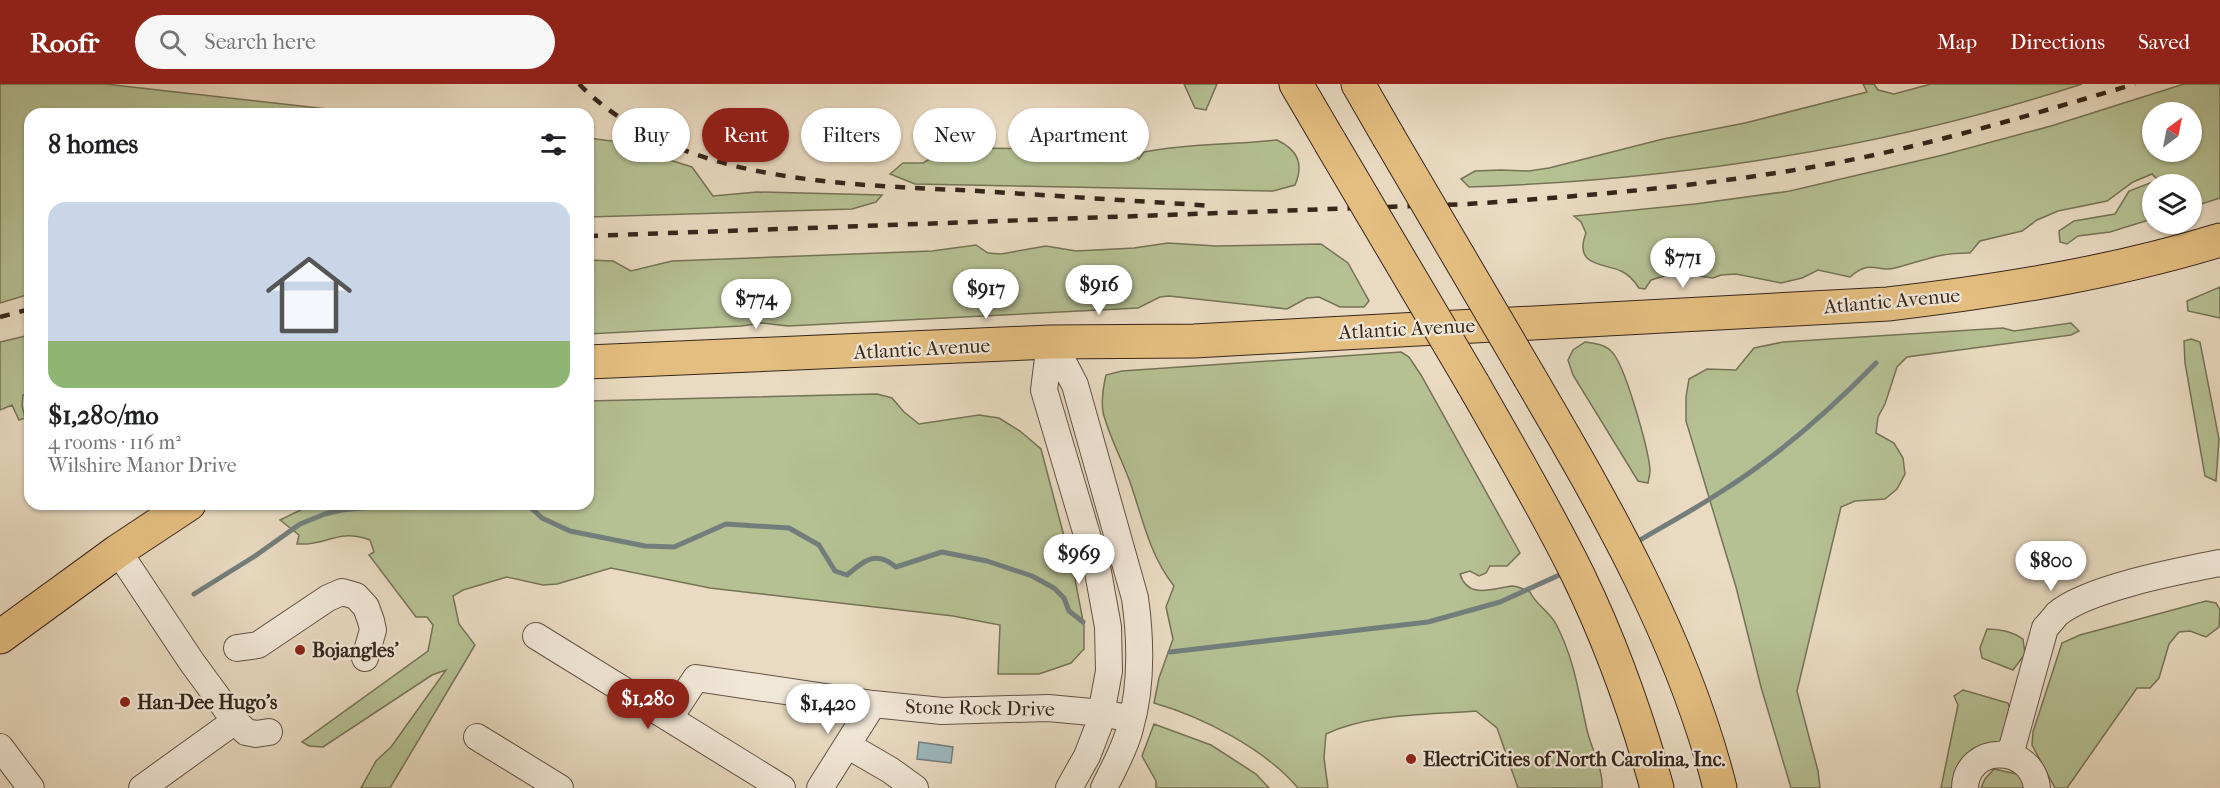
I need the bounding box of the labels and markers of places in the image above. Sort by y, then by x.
pin: $771 [1647,238,1719,289]
pin: $916 [1063,265,1135,316]
pin: $917 [950,269,1022,320]
pin: $774 [720,279,792,330]
pin: $969 [1043,534,1115,585]
pin: $800 [2015,541,2087,592]
place label: Bojangles' [312,639,399,662]
marker: Bojangles' [293,643,307,657]
pin: $1,280 [599,679,697,730]
pin: $1,420 [779,684,877,735]
place label: Han-Dee Hugo's [137,691,278,714]
marker: Han-Dee Hugo's [118,695,132,709]
place label: ElectriCities of North Carolina, Inc. [1423,748,1725,771]
marker: ElectriCities of North Carolina, Inc. [1404,752,1418,766]

